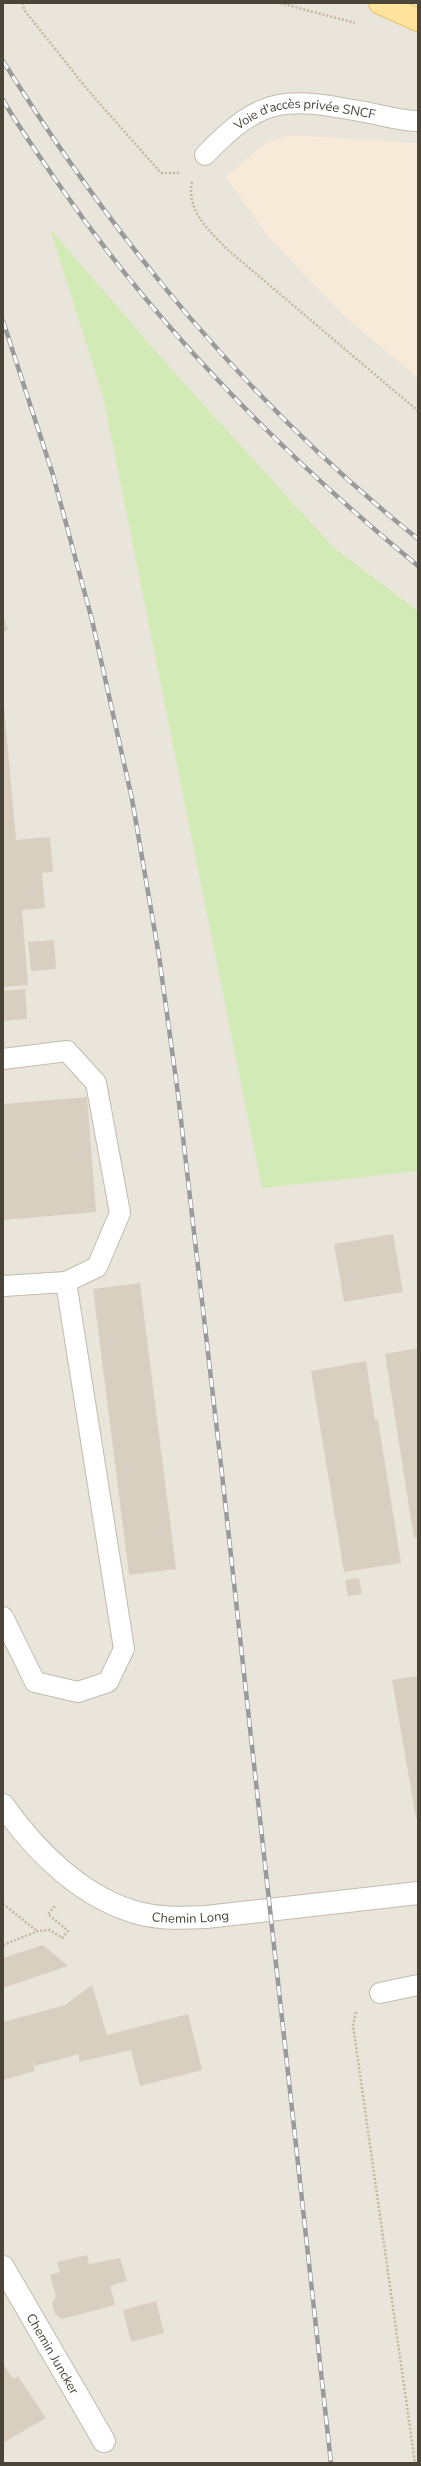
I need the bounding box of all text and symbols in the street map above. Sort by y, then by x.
street label: Voie d'accès privée SNCF [230,95,377,135]
street label: Chemin Long [151,1906,230,1928]
street label: Chemin Juncker [22,2310,83,2398]

